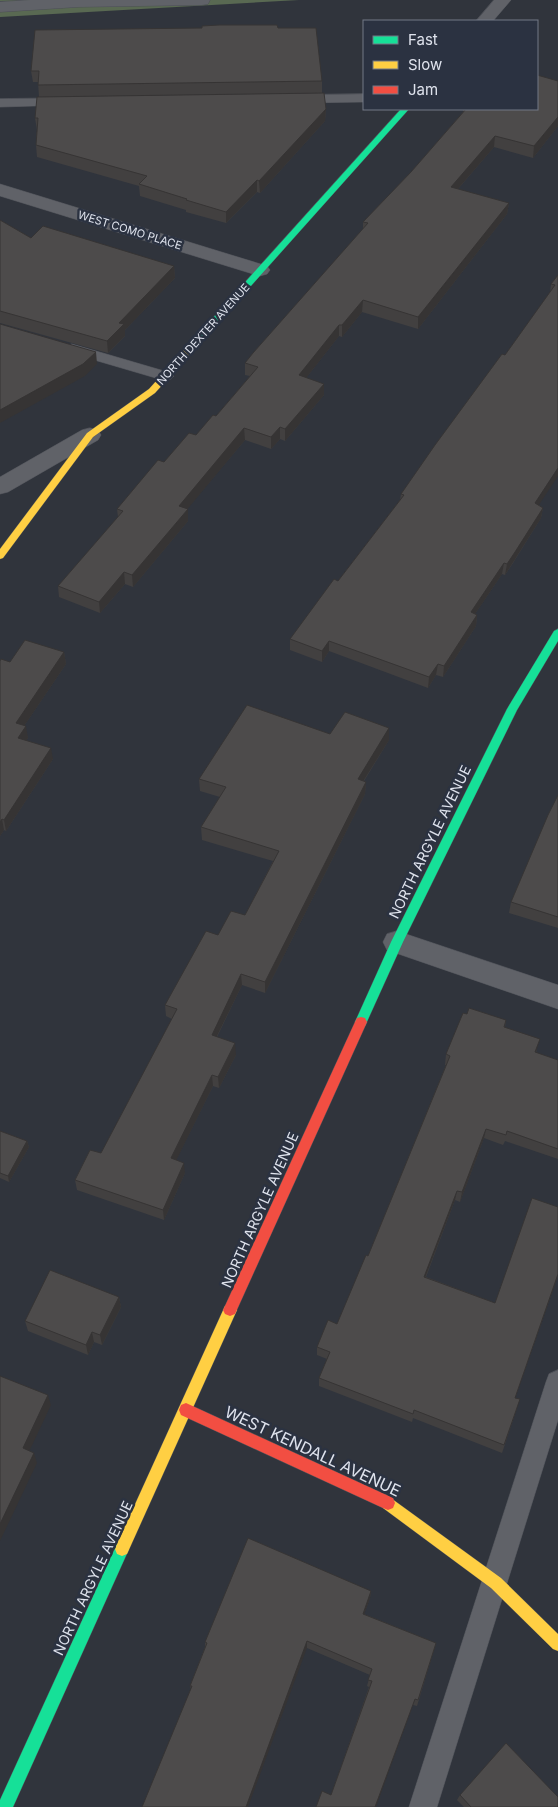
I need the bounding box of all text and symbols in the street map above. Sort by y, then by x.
legend [363,20,538,110]
text: Fast [408,30,438,49]
text: Slow [408,55,442,74]
text: Jam [408,80,438,99]
street label: WEST COMO PLACE [76,208,184,252]
street label: NORTH DEXTER AVENUE [154,280,252,388]
street label: NORTH ARGYLE AVENUE [385,762,474,921]
street label: NORTH ARGYLE AVENUE [218,1129,302,1290]
street label: WEST KENDALL AVENUE [222,1401,404,1501]
street label: NORTH ARGYLE AVENUE [49,1498,136,1658]

